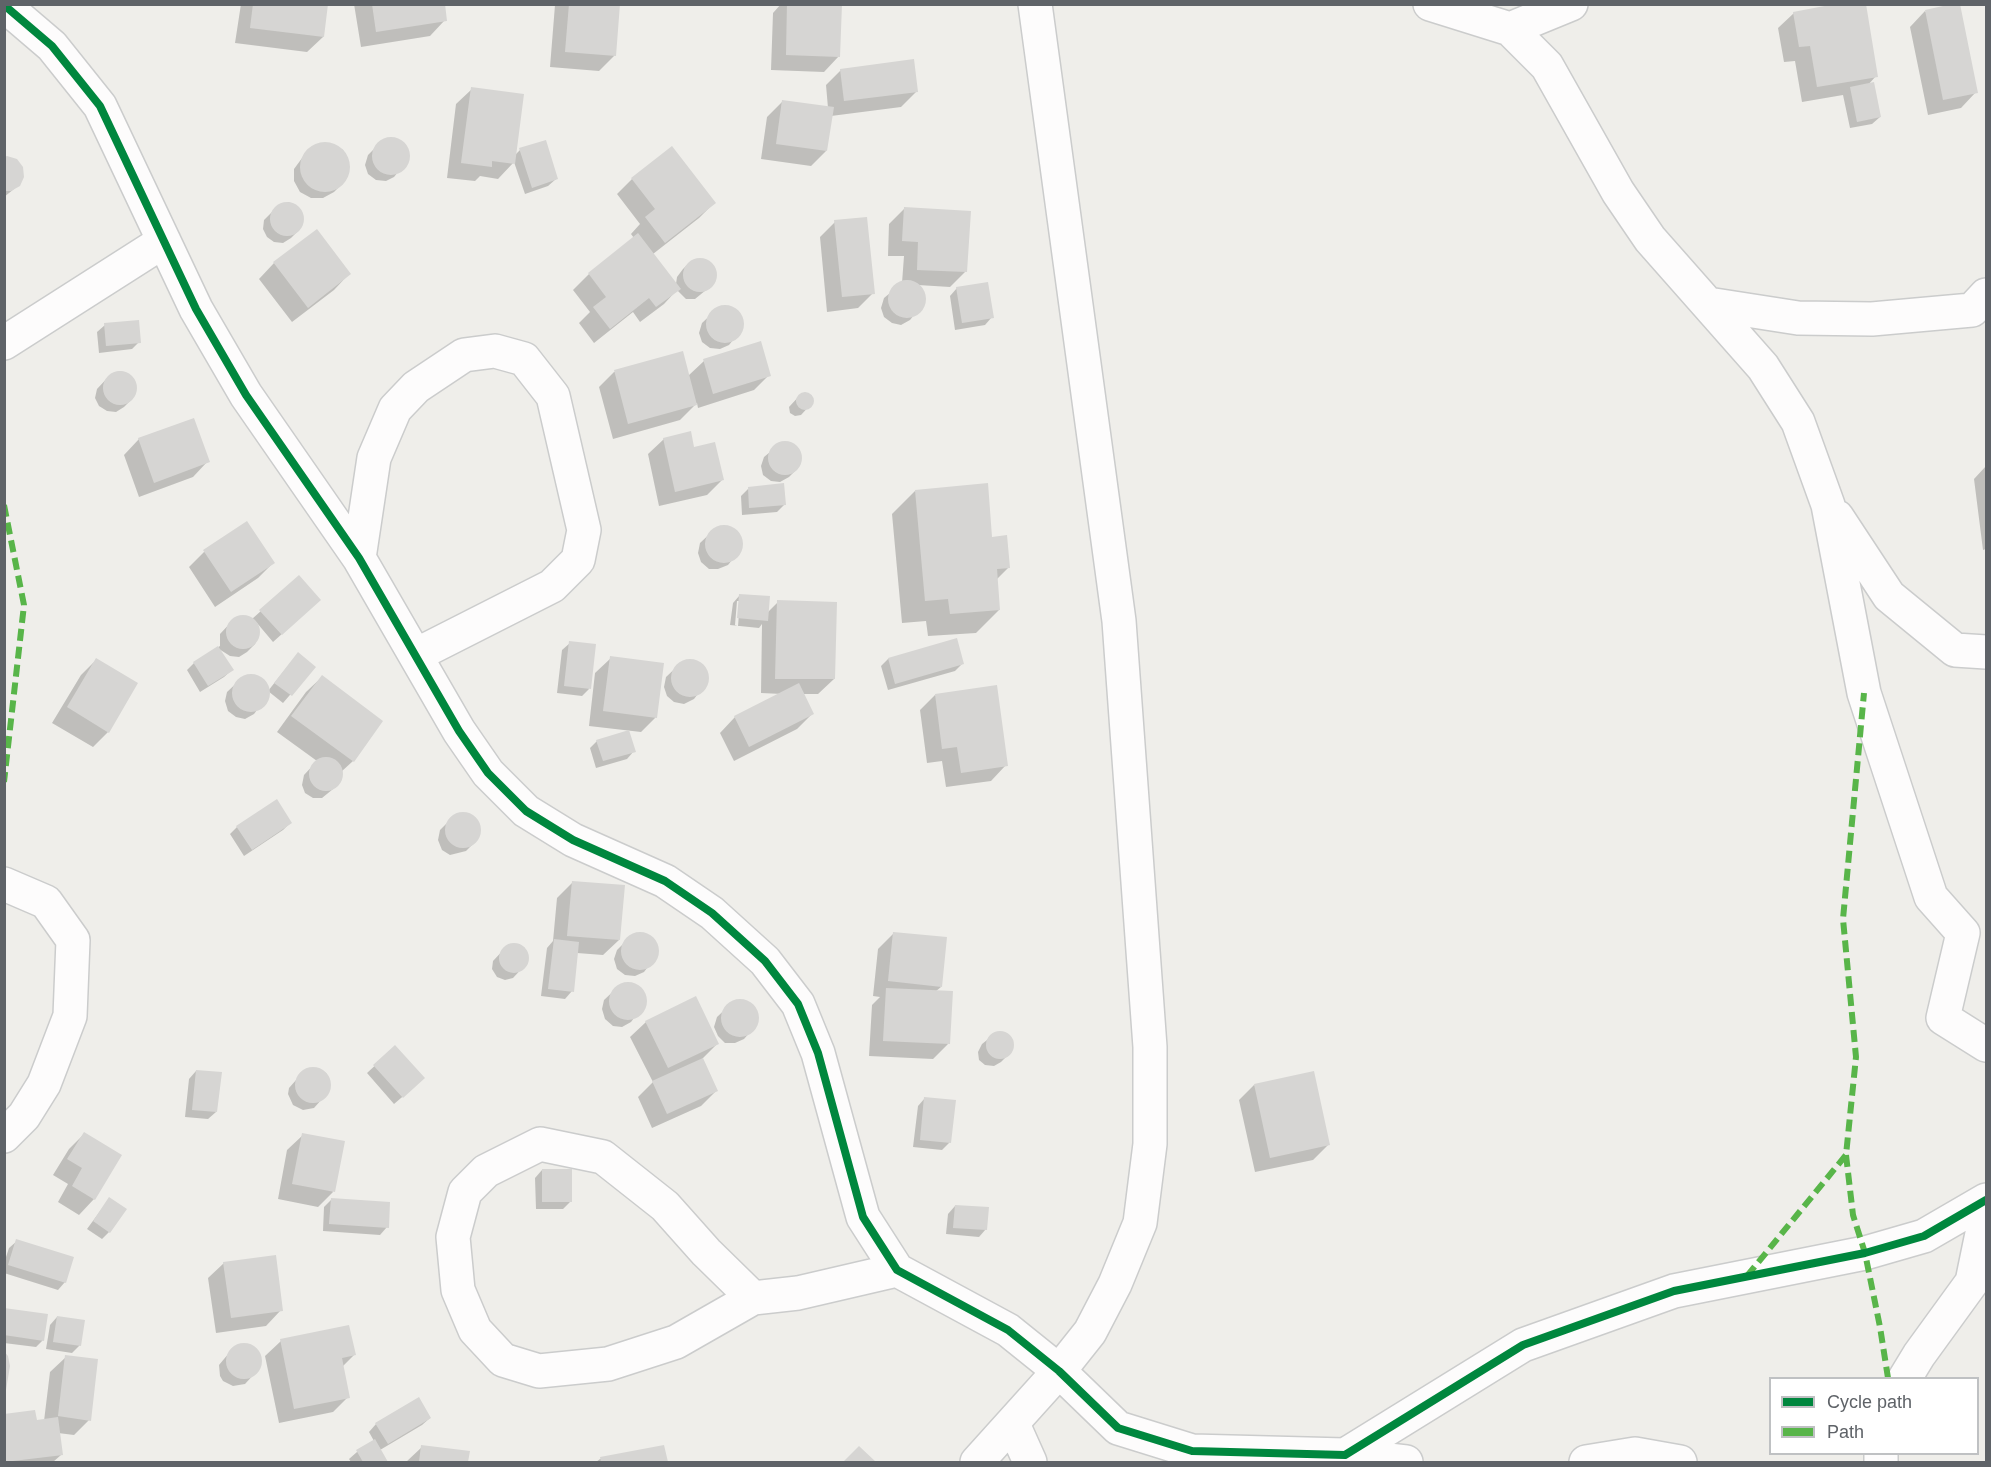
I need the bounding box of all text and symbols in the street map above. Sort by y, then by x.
legend [1769,1377,1979,1455]
text: Cycle path [1827,1392,1912,1412]
text: Path [1827,1422,1864,1442]

